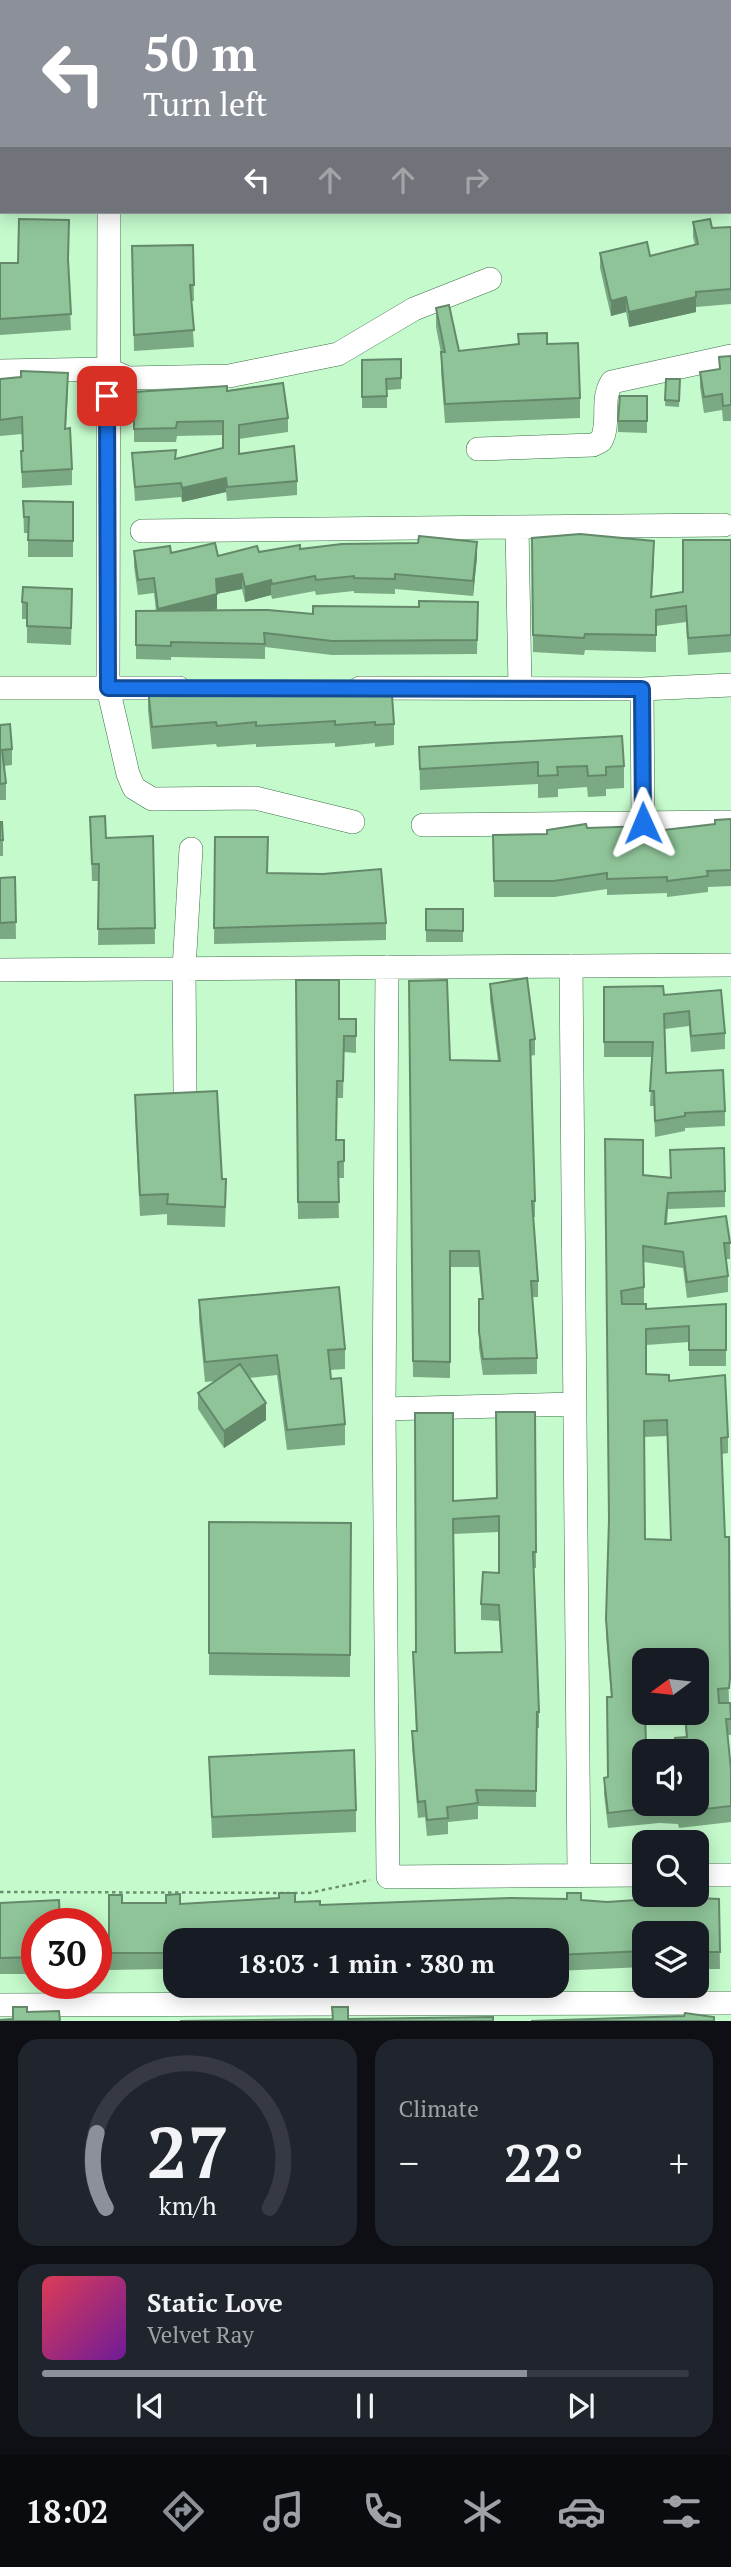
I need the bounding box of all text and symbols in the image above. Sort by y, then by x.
text: 50 m [143,20,257,85]
icon: left [28,28,119,119]
text: Turn left [143,83,267,125]
icon: left [238,161,276,199]
icon: ahead [311,161,349,199]
icon: ahead [384,161,422,199]
icon: right [457,161,495,199]
pin [77,366,137,426]
icon: arrive [88,377,126,415]
position arrow [606,786,680,860]
north arrow [632,1648,709,1726]
map controls [632,1648,709,1998]
button: sound [632,1739,709,1816]
button: search [632,1830,709,1907]
speed limit sign: 30 [21,1908,112,1999]
button: layers [632,1921,709,1998]
text: 18:03 · 1 min · 380 m [237,1946,495,1980]
text: Climate [399,2093,479,2124]
text: 27 [146,2103,228,2200]
text: 22° [504,2128,584,2197]
text: − [399,2138,419,2188]
text: + [669,2138,689,2188]
text: km/h [158,2189,216,2222]
text: Static Love [147,2285,283,2319]
text: Velvet Ray [147,2319,254,2350]
icon: previous [131,2387,169,2425]
icon: pause [346,2387,384,2425]
icon: next [562,2387,600,2425]
icon: directions [159,2487,208,2536]
icon: music [259,2487,308,2536]
icon: phone [358,2487,407,2536]
icon: climate [458,2487,507,2536]
icon: car [557,2487,606,2536]
icon: filters [657,2487,706,2536]
text: 18:02 [25,2490,109,2532]

